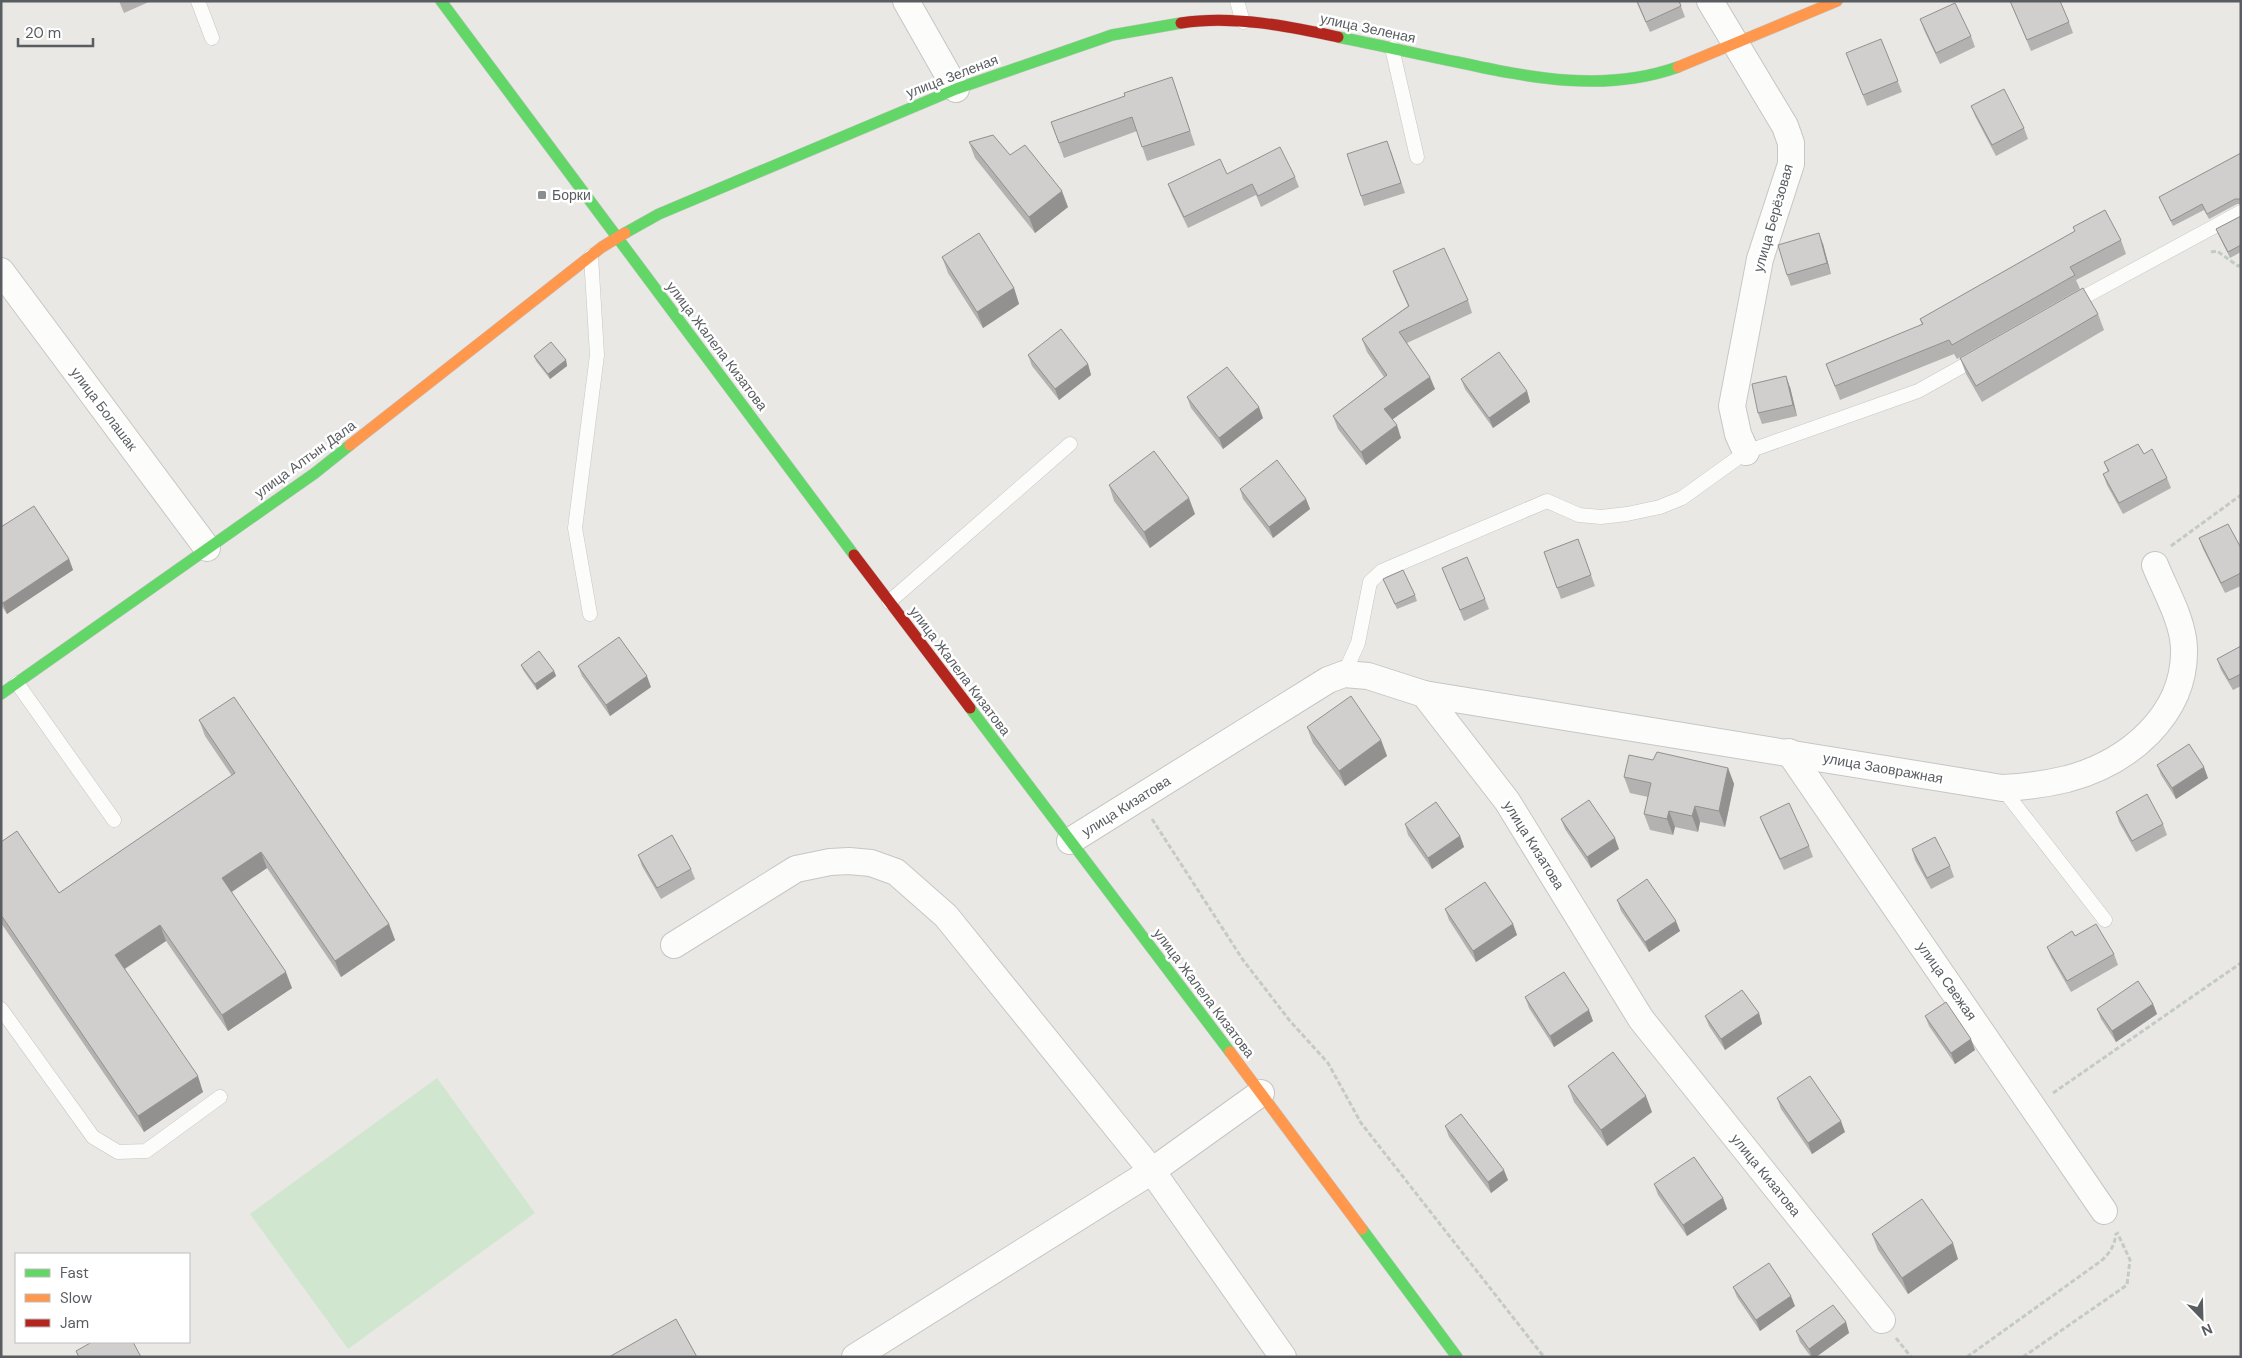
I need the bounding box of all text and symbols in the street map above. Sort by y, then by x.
street label: улица Зеленая [1319,9,1417,47]
scale bar [18,15,92,47]
text: 20 m [25,23,61,43]
street label: улица Зеленая [903,50,1001,102]
street label: улица Берёзовая [1749,162,1797,274]
place label: Борки [552,186,591,204]
marker: Борки [536,189,548,201]
street label: улица Жалела Кизатова [662,278,772,414]
street label: улица Болашак [67,364,142,455]
street label: улица Алтын Дала [251,416,359,502]
street label: улица Жалела Кизатова [905,603,1015,739]
street label: улица Заовражная [1822,749,1944,787]
street label: улица Кизатова [1078,771,1174,840]
street label: улица Кизатова [1500,797,1569,893]
street label: улица Жалела Кизатова [1149,925,1259,1061]
street label: улица Свежая [1913,938,1981,1024]
street label: улица Кизатова [1727,1130,1805,1220]
legend [15,1253,190,1343]
text: Fast [60,1263,89,1283]
text: Slow [60,1288,93,1308]
north arrow [2177,1293,2227,1343]
text: Jam [60,1313,89,1333]
text: N [2199,1320,2215,1340]

